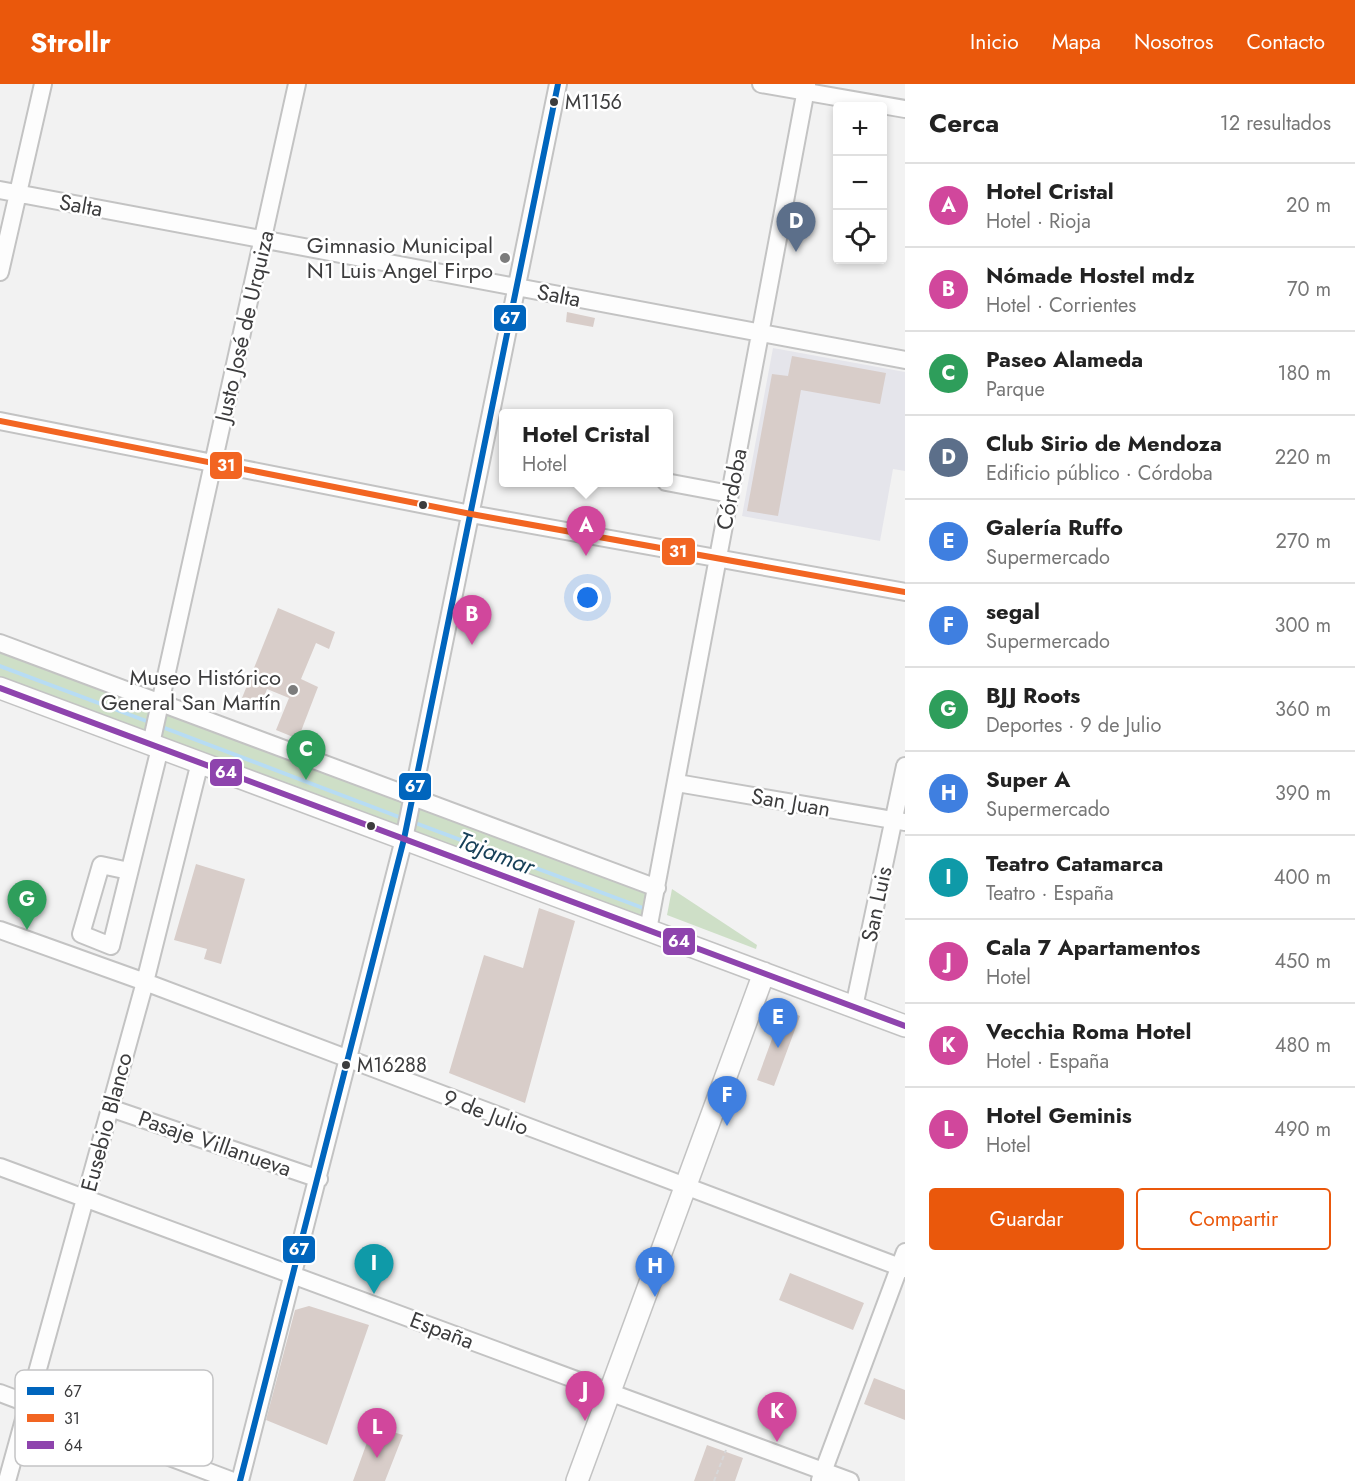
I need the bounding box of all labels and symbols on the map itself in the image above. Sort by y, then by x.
place label: M1156 [565,88,622,117]
marker: M1156 [548,96,560,108]
street label: Salta [57,185,105,225]
pin: D [776,202,816,252]
street label: Justo José de Urquiza [206,227,282,428]
place label: Gimnasio Municipal N1 Luis Angel Firpo [307,229,493,286]
marker: Gimnasio Municipal N1 Luis Angel Firpo [498,251,512,265]
street label: Salta [535,275,583,315]
line badge: 67 [493,304,527,332]
text: 67 [500,307,521,330]
street label: Córdoba [707,446,755,532]
line badge: 31 [209,451,243,480]
text: 31 [217,454,235,477]
unlabelled marker [417,499,429,511]
pin: A [566,506,606,556]
line badge: 31 [661,537,696,566]
text: 31 [669,540,687,563]
your location [573,583,602,612]
pin: B [452,596,492,645]
place label: Museo Histórico General San Martín [101,661,281,718]
marker: Museo Histórico General San Martín [286,683,300,697]
pin: C [286,730,326,780]
line badge: 64 [209,758,243,787]
text: 64 [215,761,237,784]
line badge: 67 [398,772,432,801]
text: 67 [405,775,426,798]
street label: San Juan [749,779,833,825]
unlabelled marker [365,820,377,832]
water label: Tajamar [452,822,542,884]
street label: San Luis [852,863,900,945]
pin: G [8,880,46,930]
line badge: 64 [662,927,696,956]
text: 64 [668,930,690,953]
pin: E [758,998,798,1048]
street label: Eusebio Blanco [72,1049,140,1195]
place label: M16288 [357,1051,427,1080]
marker: M16288 [340,1059,352,1071]
pin: F [708,1076,746,1126]
street label: 9 de Julio [439,1081,533,1143]
street label: Pasaje Villanueva [134,1102,296,1184]
line badge: 67 [282,1235,316,1264]
text: 67 [289,1238,310,1261]
pin: I [354,1244,394,1294]
pin: H [636,1248,674,1297]
street label: España [405,1303,479,1357]
legend [15,1370,213,1466]
pin: J [566,1372,604,1421]
text: 67 [64,1380,82,1403]
pin: K [758,1392,796,1442]
text: 31 [64,1407,80,1430]
pin: L [358,1408,397,1458]
text: 64 [64,1434,83,1457]

